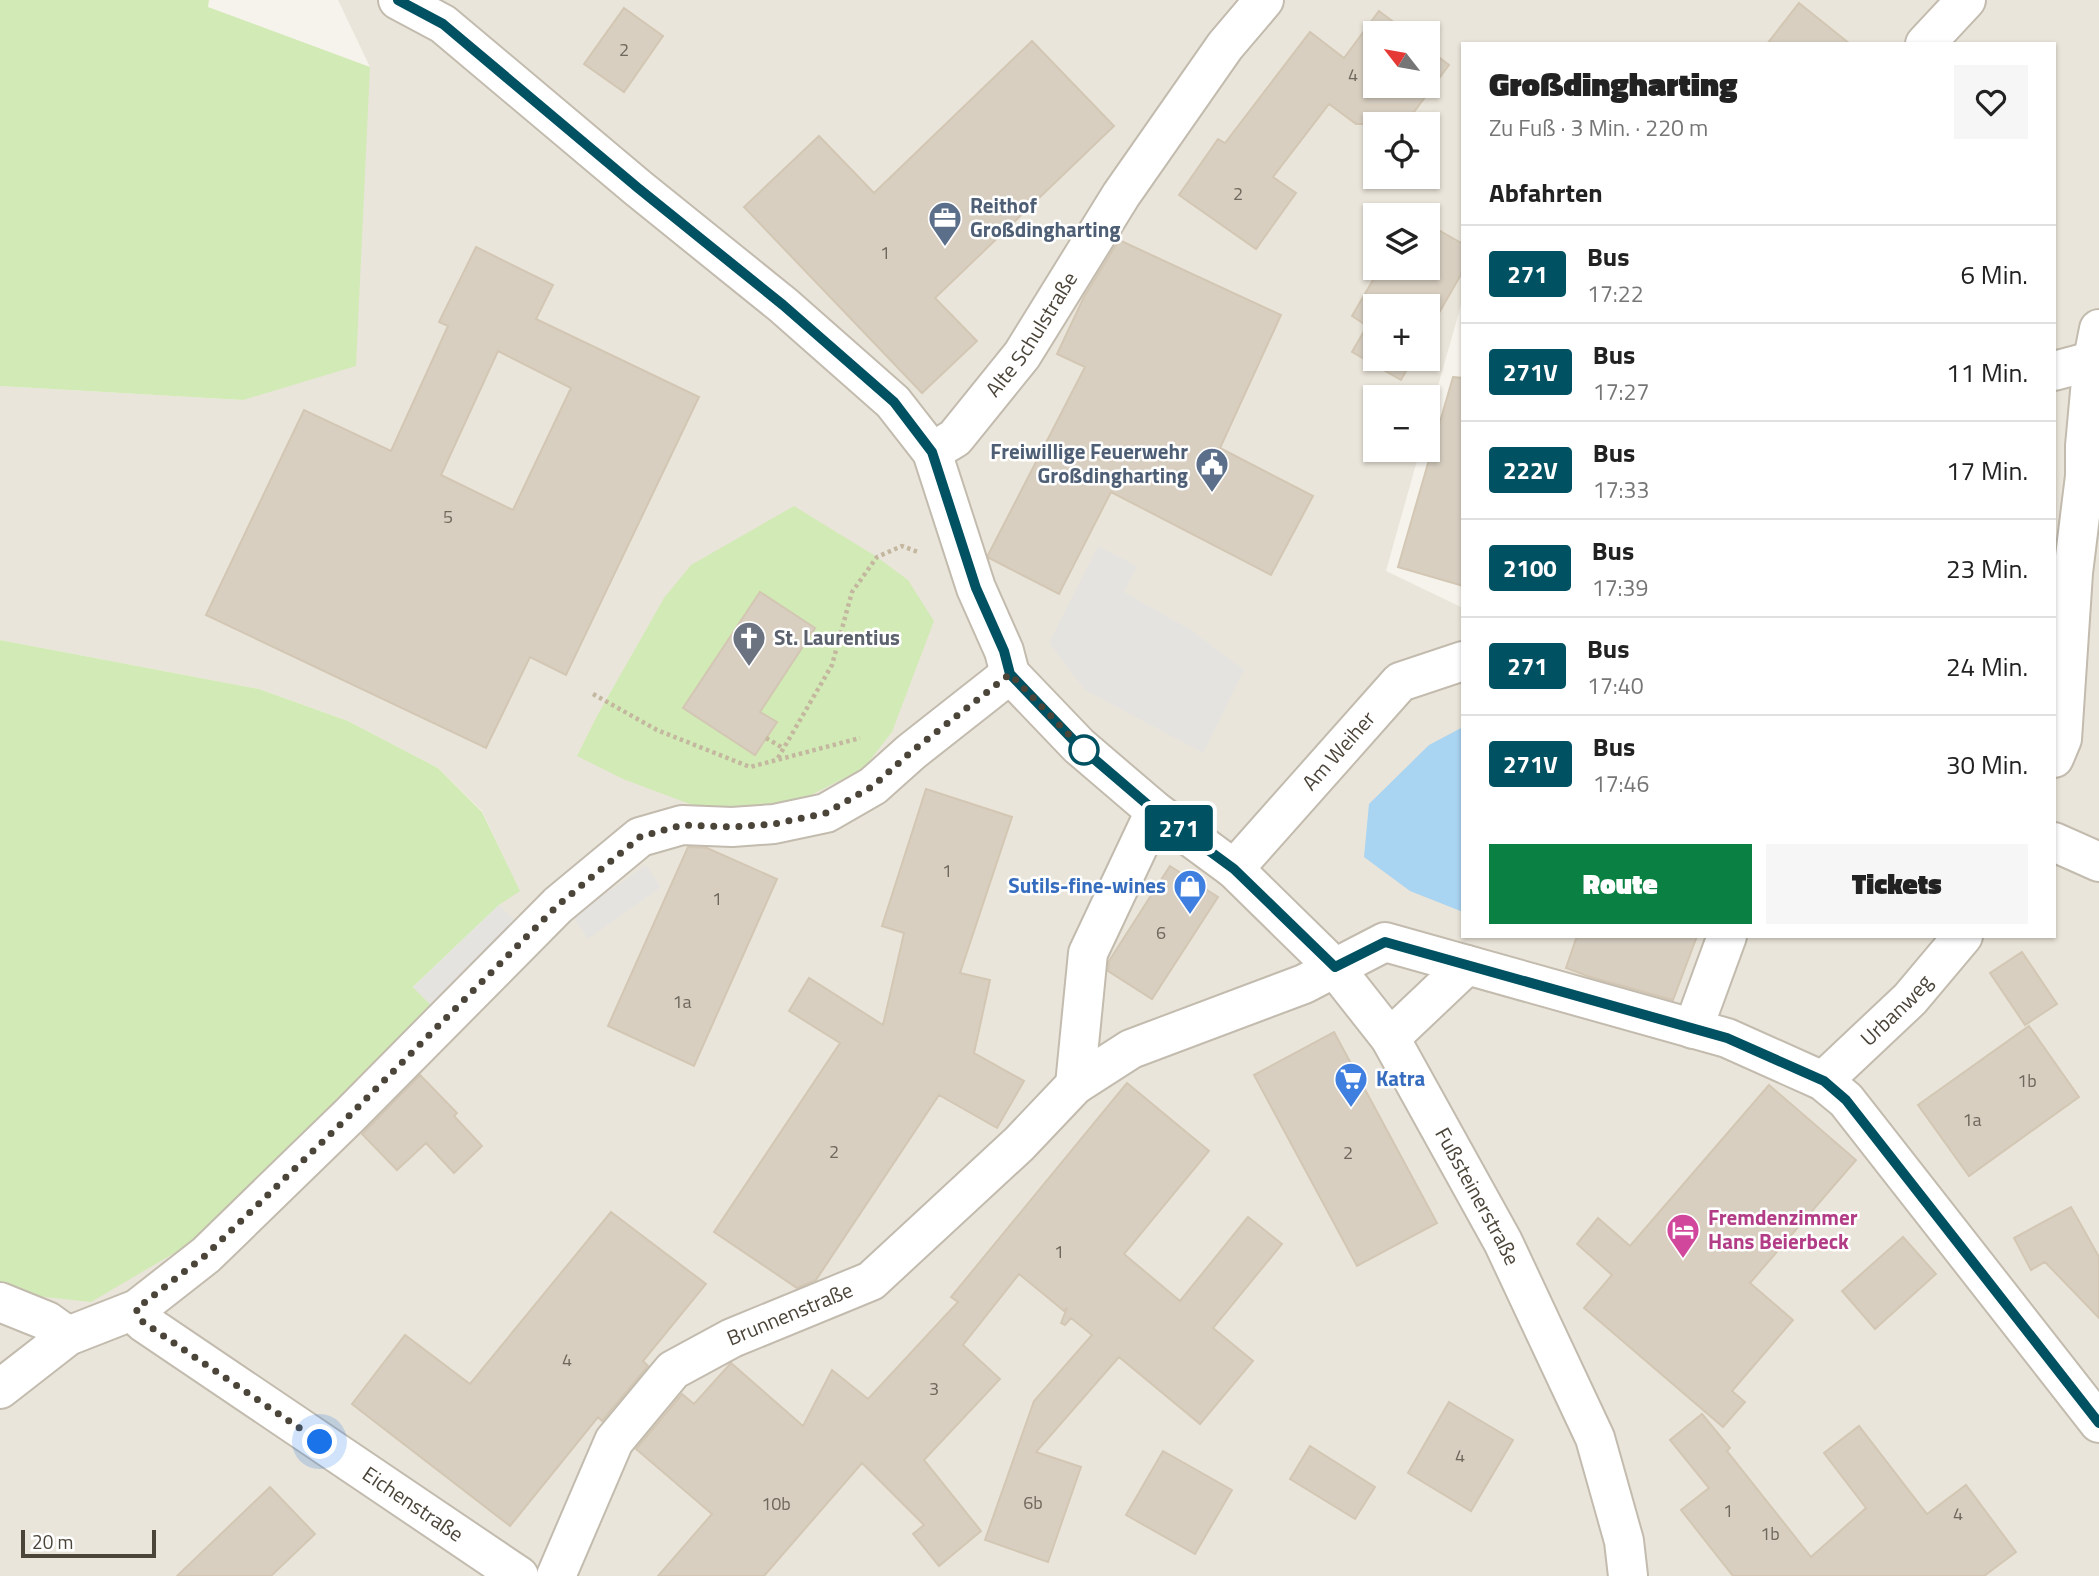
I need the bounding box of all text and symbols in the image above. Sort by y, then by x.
north arrow [1363,21,1440,98]
map controls [1363,21,1440,462]
house number: 2 [619,36,629,63]
text: Großdingharting [1489,59,1738,109]
house number: 4 [1348,61,1358,88]
button: heart [1954,65,2028,139]
text: Zu Fuß · 3 Min. · 220 m [1489,110,1708,145]
button: locate [1363,112,1440,189]
text: Abfahrten [1489,173,1603,212]
house number: 2 [1233,180,1243,207]
place label: Reithof Großdingharting [970,189,1120,245]
office icon: Reithof Großdingharting [926,199,964,248]
button: layers [1363,203,1440,280]
text: Bus [1587,237,1629,276]
house number: 1 [880,239,890,266]
text: 6 Min. [1961,255,2028,294]
text: 271 [1507,256,1548,292]
street label: Alte Schulstraße [977,265,1085,404]
text: 17:22 [1587,276,1644,311]
button: + [1363,294,1440,371]
text: Bus [1593,335,1635,374]
text: 11 Min. [1946,353,2028,392]
text: 271V [1503,354,1558,390]
text: 17:27 [1593,374,1649,409]
button: − [1363,385,1440,462]
text: Bus [1593,433,1635,472]
place label: Freiwillige Feuerwehr Großdingharting [990,435,1188,491]
public building icon: Freiwillige Feuerwehr Großdingharting [1193,445,1231,494]
text: 17 Min. [1946,451,2028,490]
text: 222V [1503,452,1558,488]
text: 17:33 [1593,472,1649,507]
house number: 5 [443,503,453,530]
text: Bus [1592,531,1634,570]
text: 23 Min. [1946,549,2028,588]
text: 2100 [1503,550,1557,586]
text: 17:39 [1592,570,1648,605]
church icon: St. Laurentius [730,619,768,668]
place label: St. Laurentius [774,621,900,653]
text: Bus [1587,629,1629,668]
text: 24 Min. [1946,647,2028,686]
text: 271 [1507,648,1548,684]
text: 17:40 [1587,668,1644,703]
street label: Am Weiher [1294,703,1382,797]
text: Bus [1593,727,1635,766]
unlabelled marker [1069,735,1099,765]
text: 30 Min. [1946,745,2028,784]
text: 271V [1503,746,1558,782]
text: 17:46 [1593,766,1649,801]
line badge: 271 [1139,805,1219,851]
text: 271 [1159,810,1199,846]
button: Route [1489,844,1752,924]
button: Tickets [1766,844,2028,924]
house number: 1 [942,857,952,884]
shop icon: Sutils-fine-wines [1171,867,1209,916]
place label: Sutils-fine-wines [1008,869,1166,901]
house number: 1 [712,885,722,912]
house number: 6 [1156,919,1166,946]
street label: Urbanweg [1852,967,1940,1053]
house number: 1a [672,988,692,1015]
supermarket icon: Katra [1332,1060,1370,1109]
place label: Katra [1376,1062,1426,1094]
house number: 1b [2017,1067,2037,1094]
house number: 1a [1962,1106,1982,1133]
street label: Fußsteinerstraße [1427,1121,1529,1270]
house number: 2 [829,1138,839,1165]
house number: 2 [1343,1139,1353,1166]
place label: Fremdenzimmer Hans Beierbeck [1708,1201,1858,1257]
hotel icon: Fremdenzimmer Hans Beierbeck [1664,1211,1702,1260]
house number: 1 [1054,1238,1064,1265]
street label: Brunnenstraße [722,1273,857,1353]
house number: 4 [562,1346,572,1373]
house number: 3 [929,1375,939,1402]
your location [302,1424,337,1459]
house number: 4 [1455,1442,1465,1469]
street label: Eichenstraße [356,1458,471,1549]
house number: 6b [1023,1489,1043,1516]
house number: 10b [761,1490,791,1517]
house number: 1 [1723,1497,1733,1524]
house number: 4 [1953,1500,1963,1527]
house number: 1b [1760,1520,1780,1547]
scale bar [21,1527,156,1559]
text: 20 m [32,1527,73,1556]

